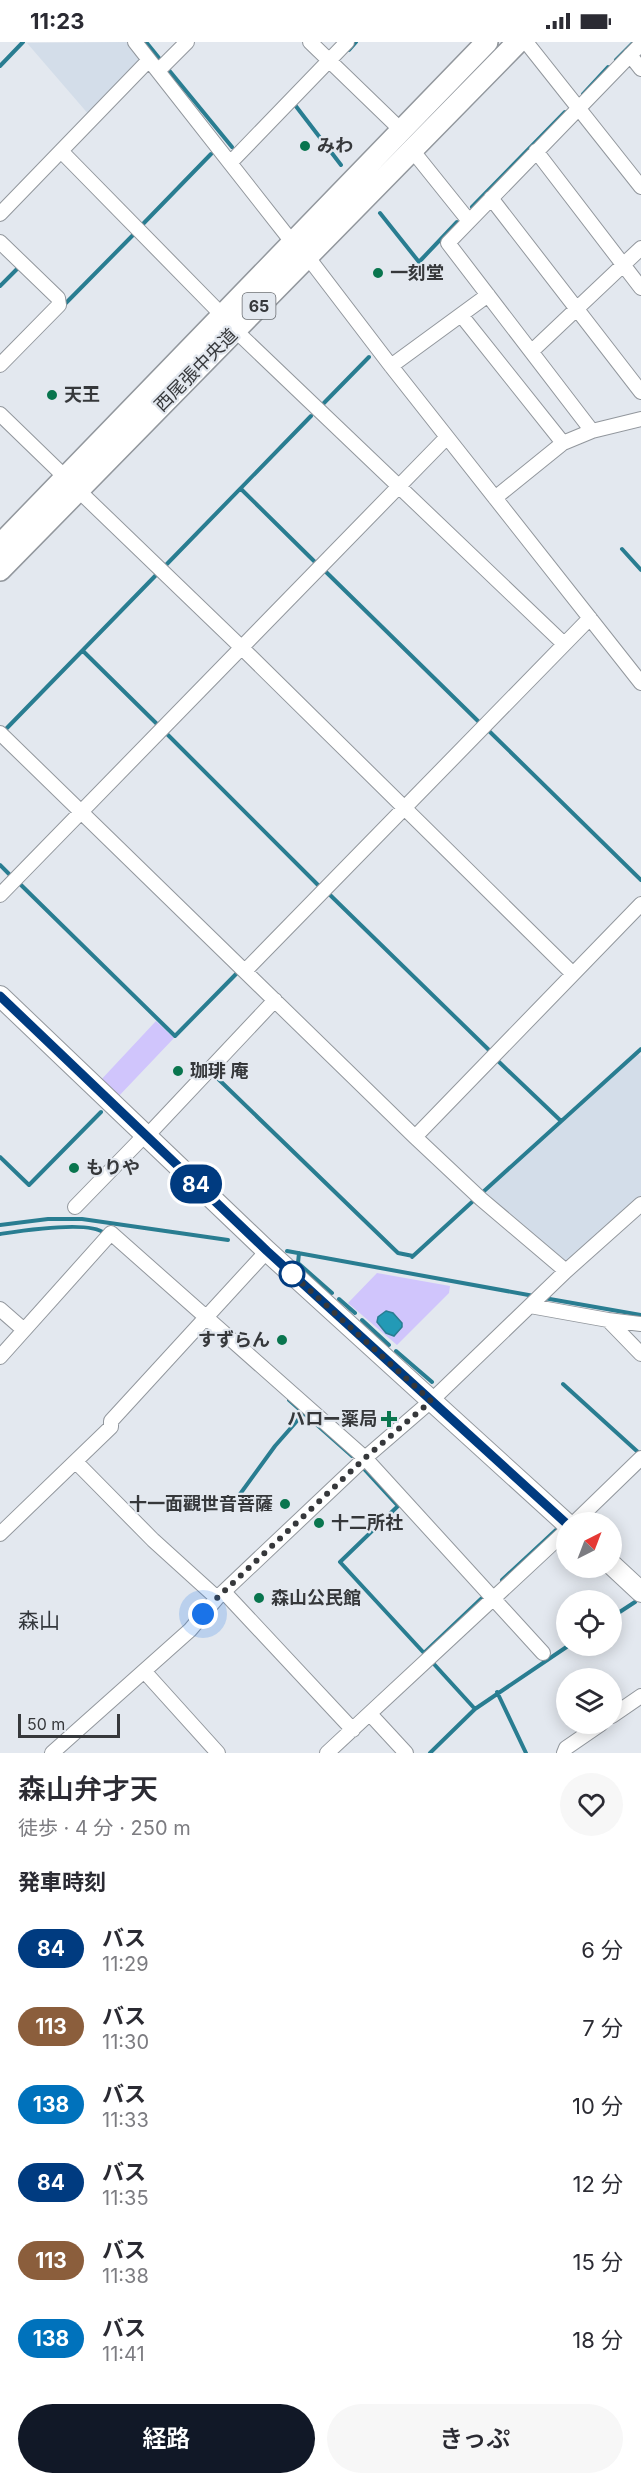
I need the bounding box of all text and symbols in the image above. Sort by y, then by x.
text: 11:23 [30,8,84,34]
place label: みわ [317,135,353,156]
marker: みわ [298,139,312,153]
place label: 一刻堂 [390,262,444,283]
marker: 一刻堂 [371,266,385,280]
road number: 65 [242,293,276,319]
street label: 西尾張中央道 [150,324,241,415]
place label: 天王 [64,384,100,405]
marker: 天王 [45,388,59,402]
place label: 珈琲 庵 [190,1060,248,1081]
marker: 珈琲 庵 [171,1064,185,1078]
place label: もりや [86,1157,140,1178]
marker: もりや [67,1161,81,1175]
line badge: 84 [169,1164,223,1204]
text: 84 [182,1172,210,1197]
unlabelled marker [279,1261,305,1287]
place label: すずらん [198,1329,270,1350]
marker: すずらん [275,1333,289,1347]
place label: ハロー薬局 [287,1408,377,1429]
marker: ハロー薬局 [382,1412,396,1426]
place label: 十一面觀世音菩薩 [129,1493,273,1514]
marker: 十一面觀世音菩薩 [278,1497,292,1511]
place label: 十二所社 [331,1512,403,1533]
north arrow [556,1512,622,1578]
map controls [556,1512,622,1734]
marker: 十二所社 [312,1516,326,1530]
place label: 森山公民館 [271,1587,361,1608]
button: locate [556,1590,622,1656]
marker: 森山公民館 [252,1591,266,1605]
your location [188,1599,218,1629]
district label: 森山 [18,1608,60,1633]
button: layers [556,1668,622,1734]
scale bar [18,1711,120,1738]
text: 50 m [27,1714,65,1734]
text: 森山弁才天 [18,1772,158,1806]
button: heart [560,1773,623,1836]
text: 徒歩 · 4 分 · 250 m [18,1816,191,1840]
text: 発車時刻 [18,1869,106,1895]
text: バス [102,1925,146,1951]
text: 84 [37,1936,65,1961]
text: 6 分 [581,1937,623,1963]
text: 11:29 [102,1952,149,1976]
text: バス [102,2003,146,2029]
text: 113 [35,2014,67,2039]
text: 7 分 [582,2015,623,2041]
text: 11:30 [102,2030,149,2054]
text: バス [102,2081,146,2107]
text: 138 [33,2092,69,2117]
text: 10 分 [572,2093,623,2119]
text: 11:33 [102,2108,149,2132]
text: バス [102,2159,146,2185]
text: 84 [37,2170,65,2195]
text: 12 分 [572,2171,623,2197]
text: 11:35 [102,2186,149,2210]
text: バス [102,2237,146,2263]
text: 113 [35,2248,67,2273]
text: 15 分 [572,2249,623,2275]
text: 11:38 [102,2264,149,2288]
text: バス [102,2315,146,2341]
text: 138 [33,2326,69,2351]
text: 18 分 [572,2327,623,2353]
text: 11:41 [102,2342,145,2366]
button: 経路 [18,2404,315,2473]
button: きっぷ [327,2404,623,2473]

